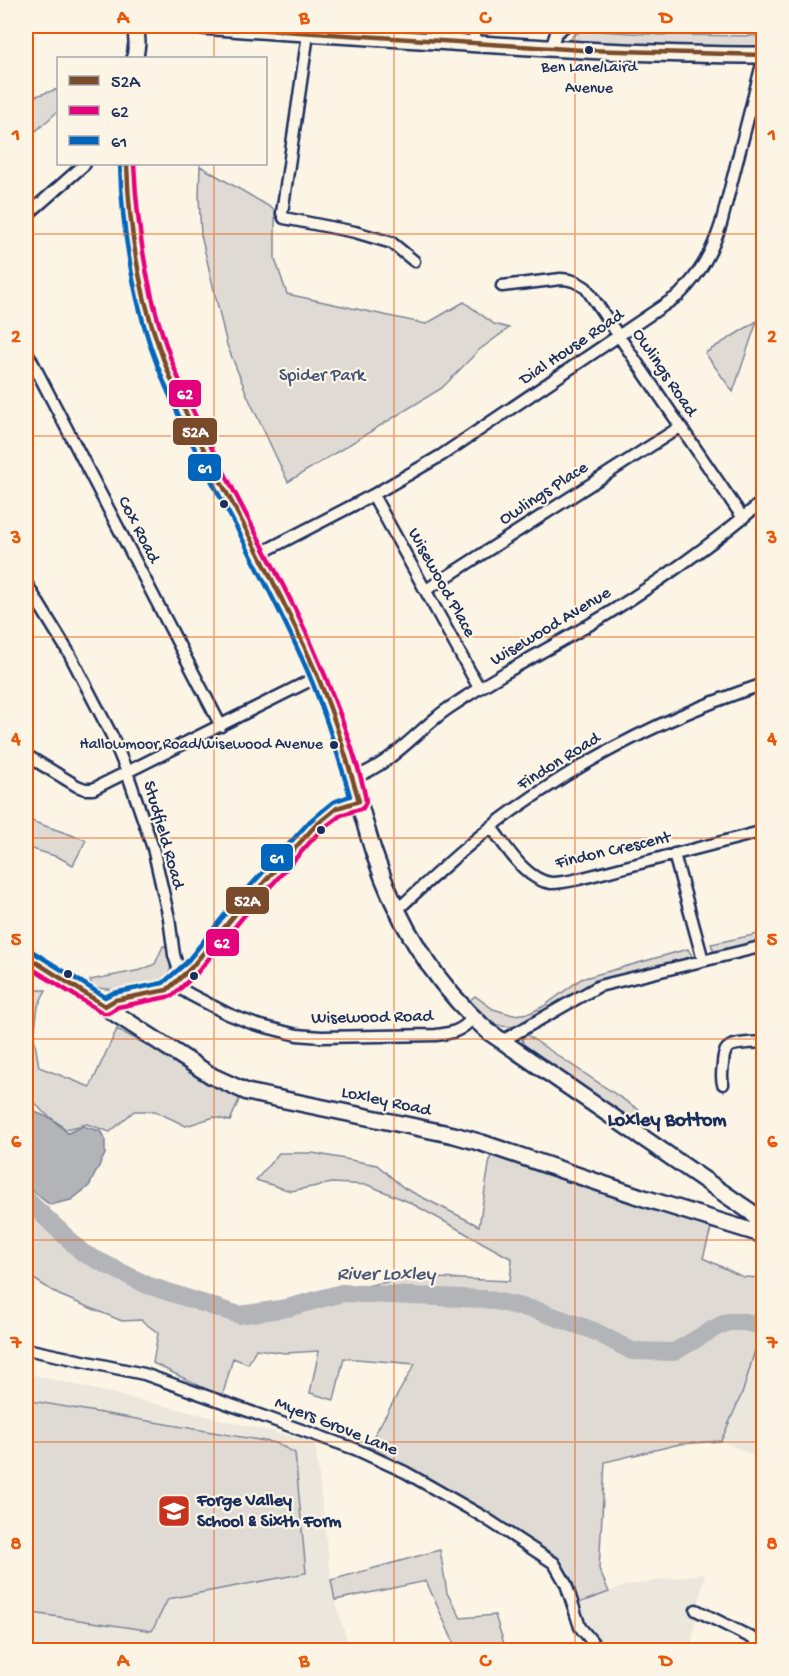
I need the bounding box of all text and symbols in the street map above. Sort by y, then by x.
text: A [116,8,131,31]
text: B [298,8,310,31]
text: C [479,8,493,31]
text: D [657,8,673,31]
marker: Ben Lane/Laird Avenue [583,44,595,56]
legend [57,57,267,165]
place label: Ben Lane/Laird Avenue [540,59,638,99]
text: 52A [111,73,141,94]
text: 62 [111,103,129,124]
text: 1 [11,125,20,148]
text: 1 [767,125,776,148]
text: 61 [111,133,127,154]
street label: Dial House Road [515,305,629,391]
street label: Owlings Road [627,325,702,422]
text: 2 [11,327,21,350]
text: 2 [767,327,777,350]
park label: Spider Park [279,366,367,387]
line badge: 62 [168,379,202,408]
text: 62 [177,387,193,406]
line badge: 52A [172,417,218,446]
text: 52A [182,425,209,444]
line badge: 61 [187,453,222,482]
street label: Owlings Place [496,457,593,530]
text: 61 [198,461,212,480]
street label: Cox Road [112,493,164,568]
unlabelled marker [218,498,230,510]
street label: Wisewood Place [402,525,480,642]
text: 3 [10,528,21,551]
text: 3 [766,528,777,551]
street label: Wisewood Avenue [487,582,616,671]
street label: Findon Road [513,728,606,796]
text: 4 [10,729,21,752]
text: 4 [766,729,777,752]
place label: Hallowmoor Road/Wisewood Avenue [80,736,324,755]
marker: Hallowmoor Road/Wisewood Avenue [328,739,340,751]
street label: Studfield Road [138,779,189,893]
unlabelled marker [315,824,327,836]
street label: Findon Crescent [552,827,674,875]
line badge: 61 [260,843,294,872]
text: 61 [270,851,284,870]
line badge: 52A [225,886,270,915]
text: 52A [234,894,261,913]
line badge: 62 [205,928,240,957]
text: 5 [11,930,22,953]
text: 5 [767,930,778,953]
text: 62 [214,936,230,955]
unlabelled marker [62,968,74,980]
unlabelled marker [188,970,200,982]
street label: Wisewood Road [311,1006,435,1030]
street label: Loxley Road [339,1082,434,1122]
district label: Loxley Bottom [607,1110,727,1133]
text: 6 [11,1132,22,1155]
text: 6 [767,1132,778,1155]
water label: River Loxley [337,1264,436,1287]
text: 7 [10,1333,23,1356]
text: 7 [766,1333,779,1356]
street label: Myers Grove Lane [271,1393,401,1462]
place label: Forge Valley School & Sixth Form [196,1491,342,1533]
school or university icon: Forge Valley School & Sixth Form [156,1493,192,1529]
text: 8 [11,1534,22,1557]
text: 8 [767,1534,778,1557]
text: A [116,1651,131,1674]
text: B [298,1651,310,1674]
text: C [479,1651,493,1674]
text: D [657,1651,673,1674]

